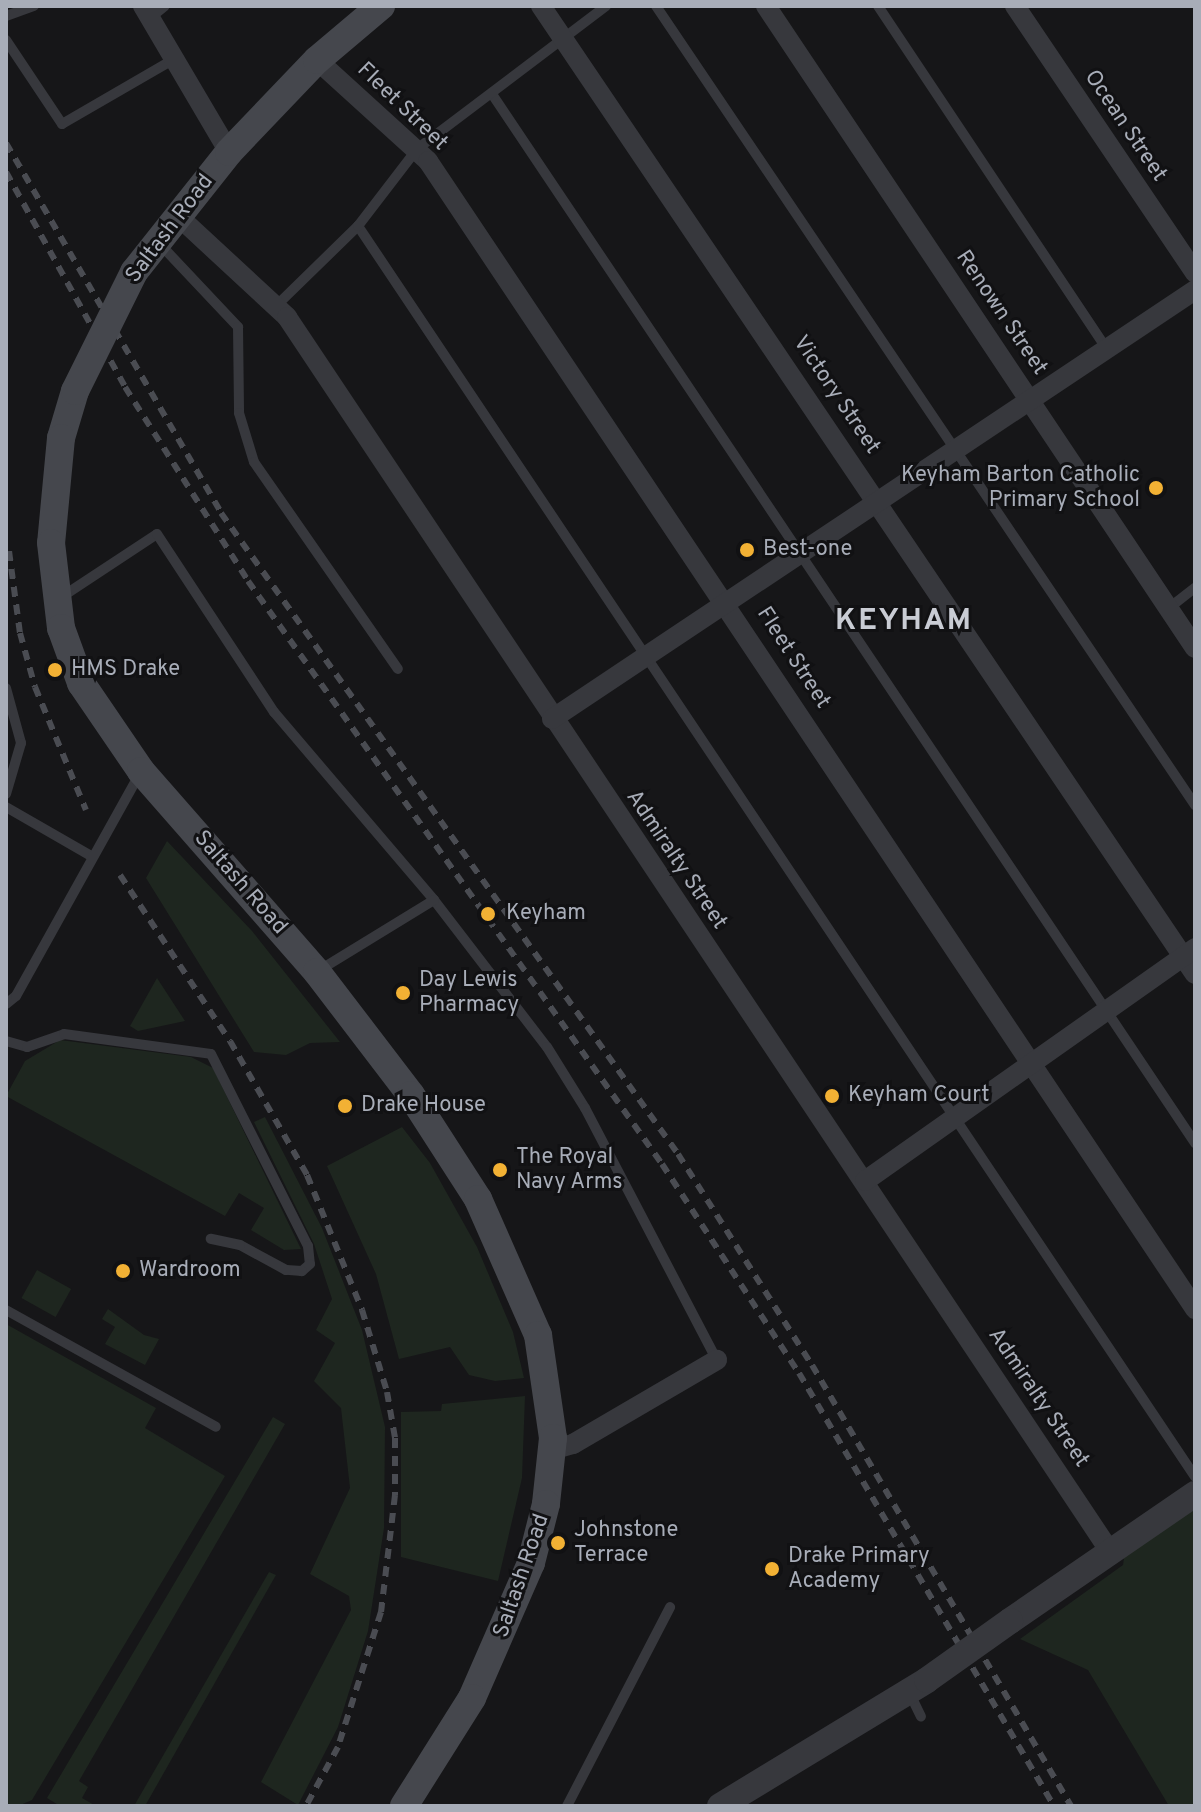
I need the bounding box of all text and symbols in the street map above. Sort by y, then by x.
street label: Fleet Street [351,57,453,157]
street label: Ocean Street [1078,65,1172,187]
street label: Saltash Road [121,170,219,288]
street label: Renown Street [950,246,1052,380]
street label: Victory Street [787,331,885,459]
place label: Keyham Barton Catholic Primary School [901,462,1140,514]
marker: Keyham Barton Catholic Primary School [1147,479,1165,497]
place label: Best-one [763,537,852,563]
marker: Best-one [738,541,756,559]
street label: Fleet Street [750,602,836,714]
district label: KEYHAM [835,604,973,640]
place label: HMS Drake [71,657,180,683]
marker: HMS Drake [46,661,64,679]
street label: Admiralty Street [620,785,732,935]
street label: Saltash Road [188,826,292,940]
place label: Keyham [506,901,586,927]
marker: Keyham [477,903,499,925]
place label: Day Lewis Pharmacy [419,967,519,1018]
marker: Day Lewis Pharmacy [394,984,412,1002]
place label: Keyham Court [848,1083,990,1109]
marker: Keyham Court [823,1087,841,1105]
place label: Drake House [361,1093,486,1119]
marker: Drake House [336,1097,354,1115]
place label: The Royal Navy Arms [516,1144,623,1196]
marker: The Royal Navy Arms [491,1161,509,1179]
place label: Wardroom [139,1258,241,1284]
marker: Wardroom [114,1262,132,1280]
street label: Admiralty Street [982,1323,1094,1473]
street label: Saltash Road [489,1511,555,1641]
place label: Johnstone Terrace [574,1517,678,1568]
marker: Johnstone Terrace [549,1534,567,1552]
place label: Drake Primary Academy [788,1543,930,1594]
marker: Drake Primary Academy [763,1560,781,1578]

